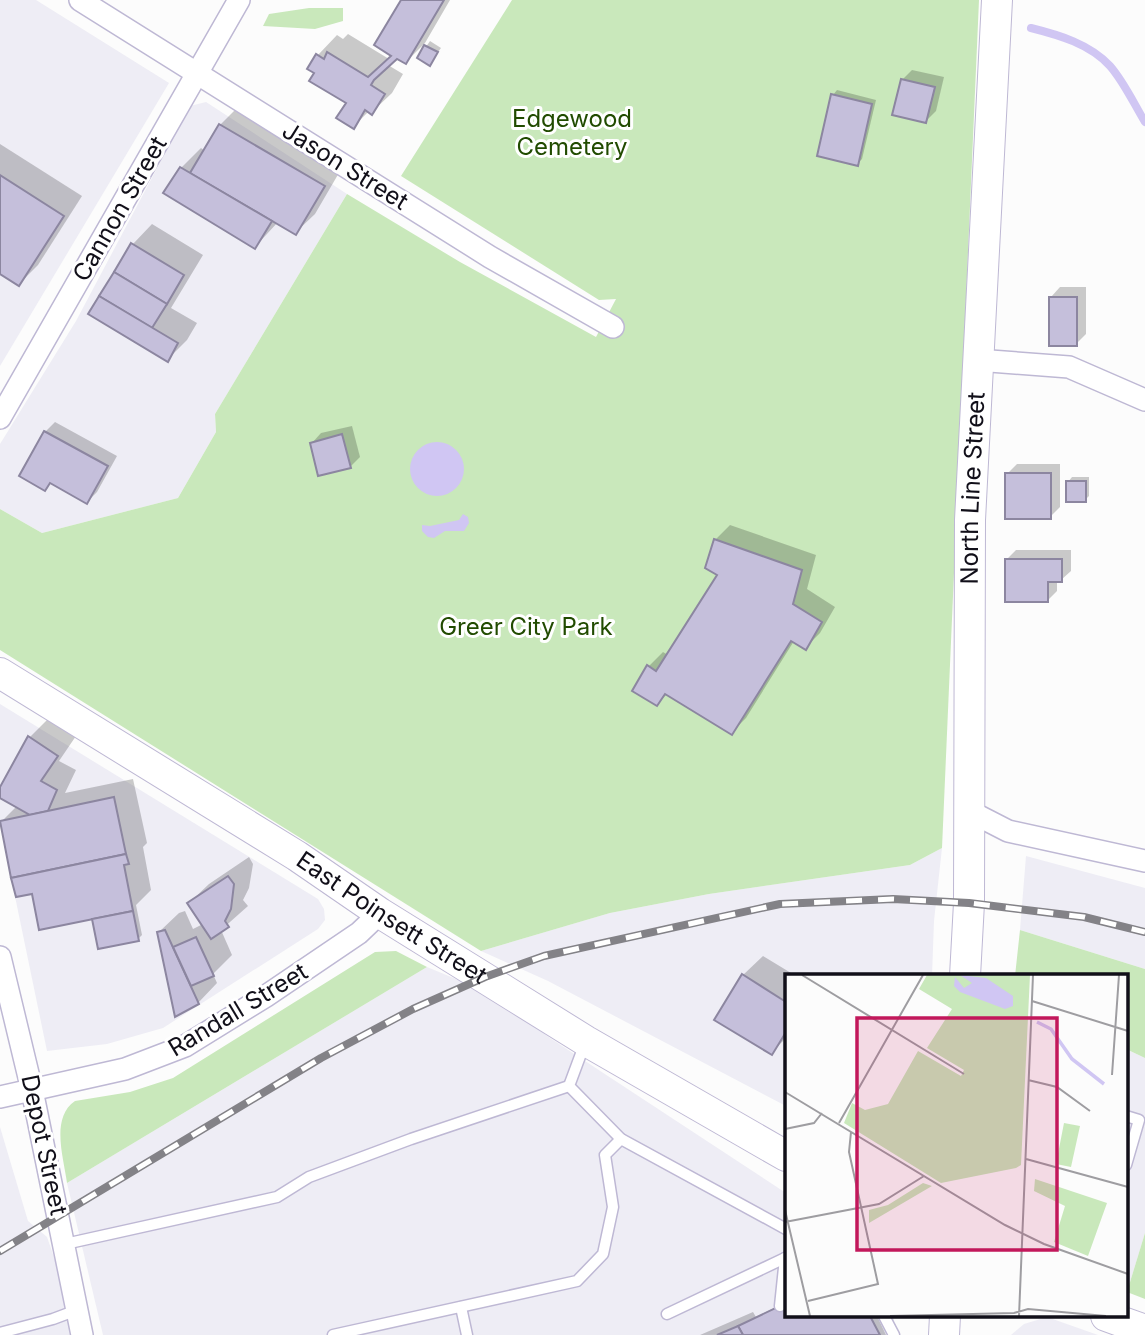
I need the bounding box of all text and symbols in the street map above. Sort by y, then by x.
park label: Edgewood Cemetery [512,104,632,161]
street label: Jason Street [277,115,414,216]
street label: Cannon Street [66,131,173,286]
street label: North Line Street [955,391,991,585]
park label: Greer City Park [439,612,613,641]
street label: East Poinsett Street [291,845,493,990]
street label: Randall Street [163,957,313,1062]
inset map [785,974,1128,1318]
street label: Depot Street [15,1072,74,1218]

